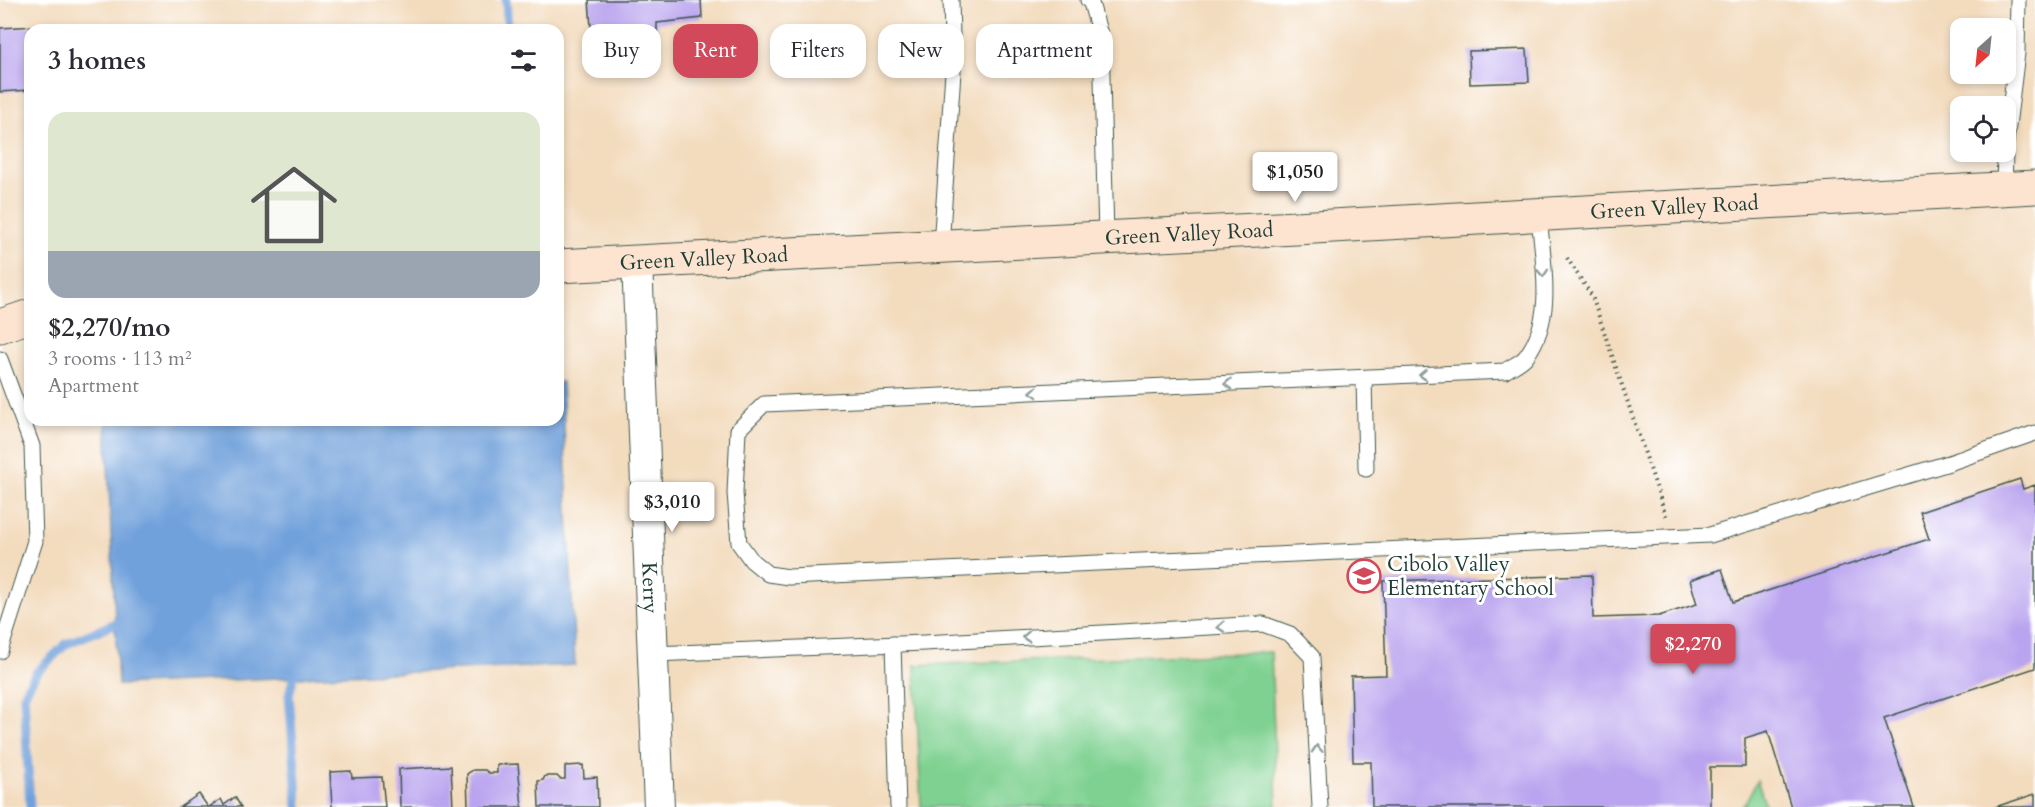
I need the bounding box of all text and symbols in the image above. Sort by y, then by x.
north arrow [1950,18,2016,84]
map controls [1950,18,2016,162]
chip: Buy [582,24,661,78]
chip: Rent [673,24,758,78]
chip: Filters [770,24,866,78]
chip: New [878,24,964,78]
chip: Apartment [976,24,1113,78]
text: 3 homes [48,43,146,78]
icon: filters [507,44,540,77]
button: locate [1950,96,2016,162]
icon: home [240,151,348,259]
pin: $1,050 [1246,152,1344,203]
text: $1,050 [1266,158,1324,185]
street label: Green Valley Road [1589,188,1759,226]
street label: Green Valley Road [1104,215,1274,252]
street label: Green Valley Road [619,240,789,277]
one-way arrow [1536,268,1549,277]
text: $2,270/mo [48,310,171,345]
text: 3 rooms · 113 m² [48,345,192,372]
one-way arrow [1419,369,1428,382]
text: Apartment [48,372,139,399]
one-way arrow [1224,377,1233,390]
one-way arrow [1029,386,1038,398]
pin: $3,010 [623,482,721,533]
text: $3,010 [643,488,701,515]
place label: Cibolo Valley Elementary School [1387,550,1554,603]
school or university icon: Cibolo Valley Elementary School [1346,558,1382,594]
street label: Kerry [635,561,666,614]
one-way arrow [1216,620,1225,633]
pin: $2,270 [1644,624,1742,675]
text: $2,270 [1664,630,1722,657]
one-way arrow [1022,631,1031,644]
one-way arrow [1310,744,1323,753]

